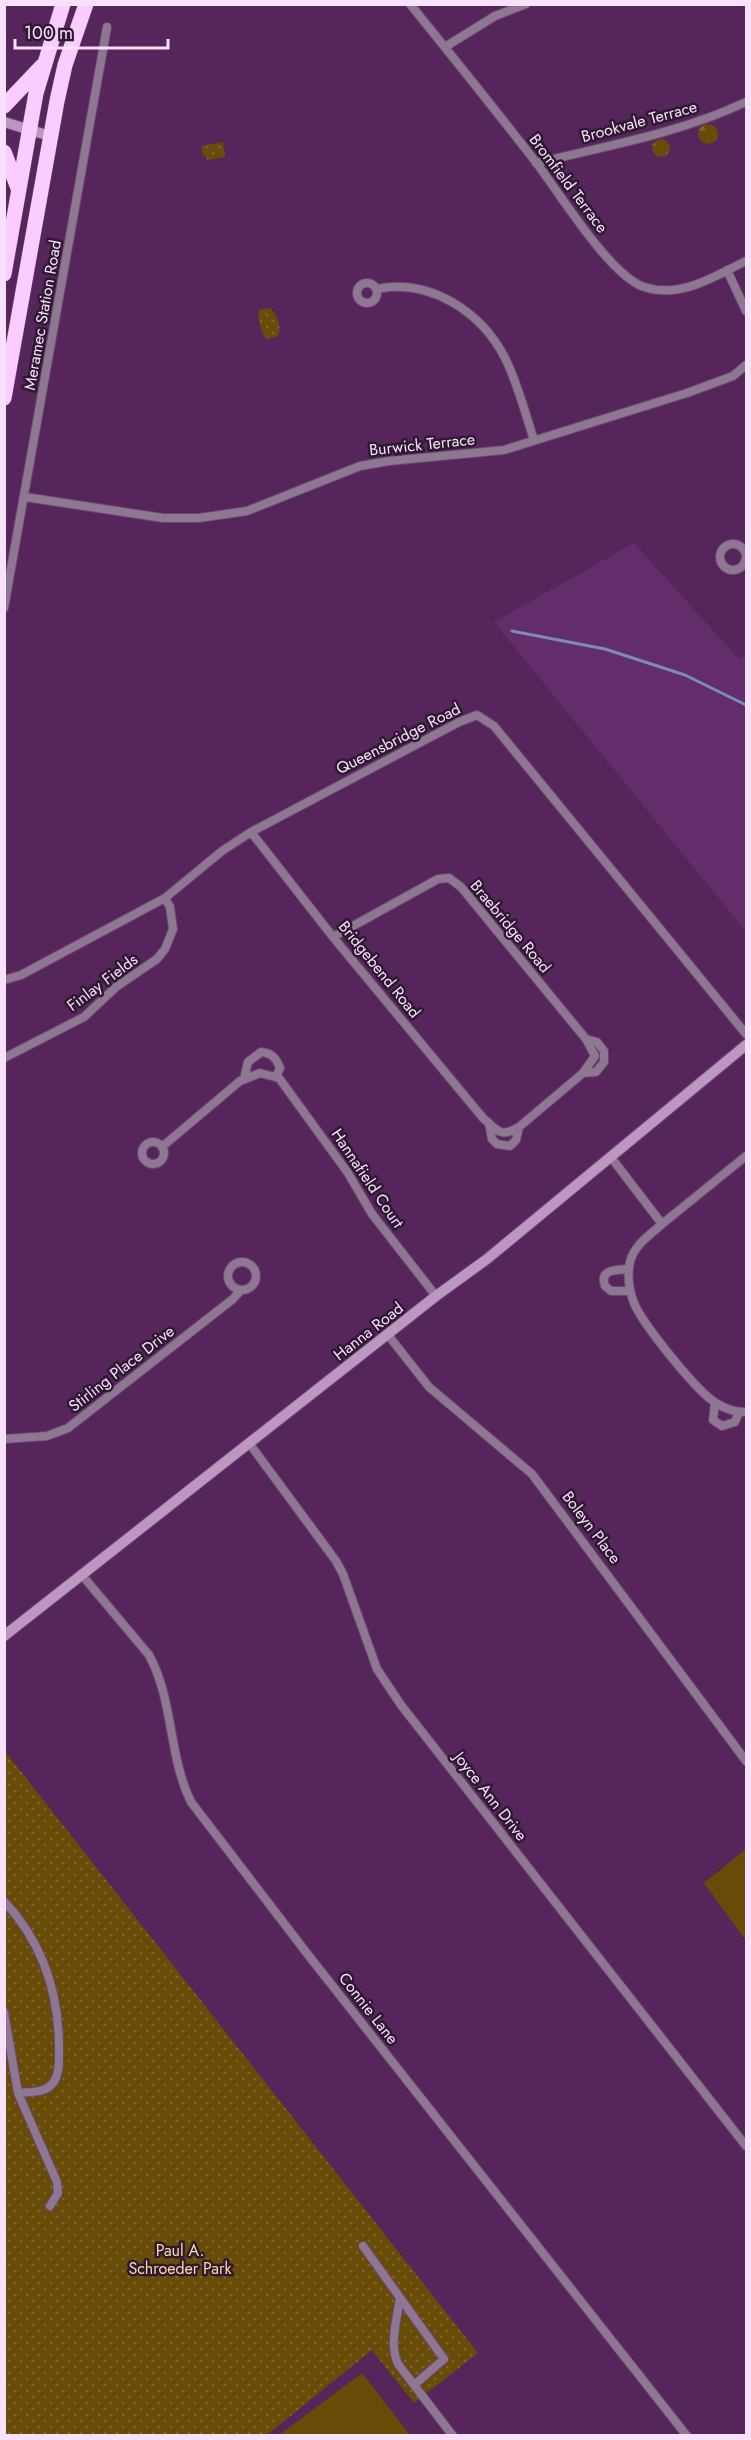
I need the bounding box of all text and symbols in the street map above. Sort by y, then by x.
scale bar [15,12,168,50]
text: 100 m [24,20,73,46]
street label: Brookvale Terrace [579,95,700,148]
street label: Bromfield Terrace [524,129,613,238]
street label: Meramec Station Road [18,238,67,392]
street label: Burwick Terrace [368,427,476,461]
street label: Queensbridge Road [332,697,464,780]
street label: Braebridge Road [465,875,556,978]
street label: Bridgebend Road [333,916,426,1023]
street label: Finlay Fields [62,948,143,1017]
street label: Hannafield Court [326,1124,410,1233]
street label: Hanna Road [329,1297,408,1366]
street label: Stirling Place Drive [63,1320,179,1417]
street label: Boleyn Place [557,1486,627,1568]
street label: Joyce Ann Drive [447,1745,533,1846]
street label: Connie Lane [333,1968,404,2049]
park label: Paul A. Schroeder Park [128,2239,233,2280]

